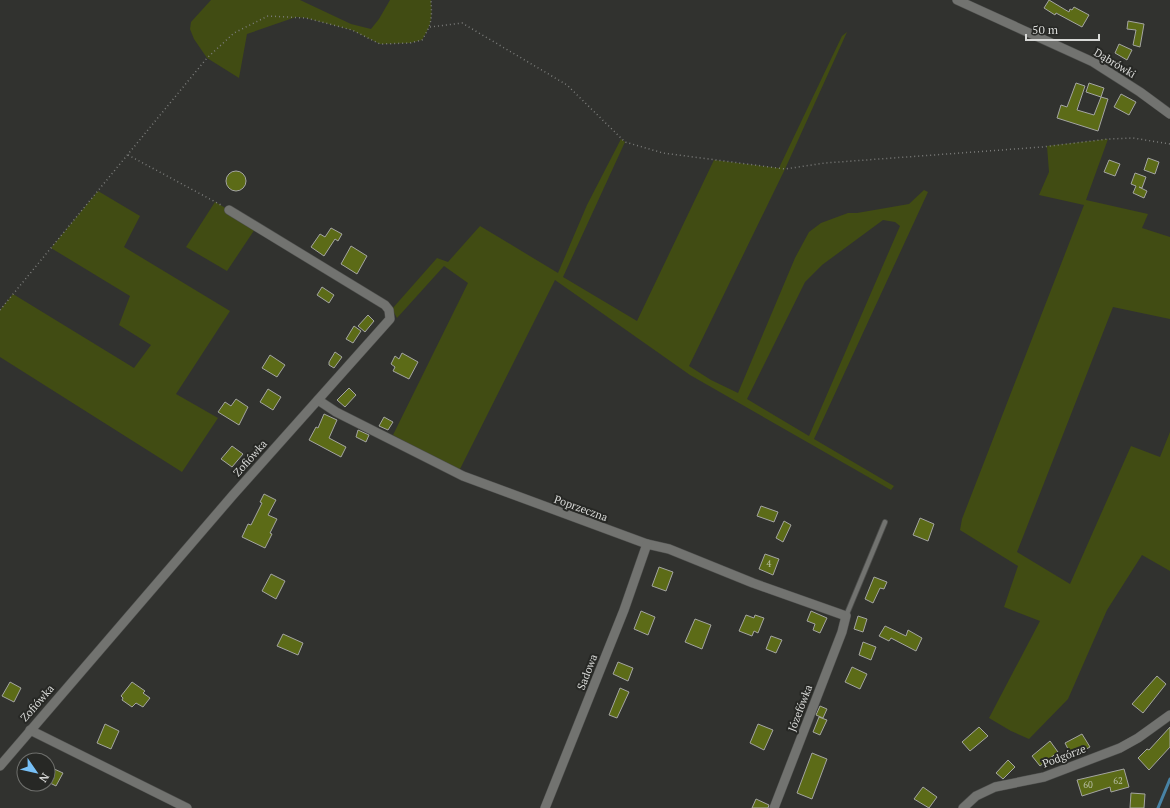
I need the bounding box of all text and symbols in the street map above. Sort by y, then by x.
scale bar [1026,16,1099,42]
text: 50 m [1032,22,1059,37]
street label: Dąbrówki [1091,45,1139,81]
street label: Zofiówka [230,437,270,479]
street label: Poprzeczna [552,492,610,524]
house number: 4 [767,558,772,570]
street label: Sadowa [574,652,600,692]
street label: Zofiówka [17,681,57,724]
street label: Józefówka [785,682,816,733]
street label: Podgórze [1040,741,1088,771]
north arrow [16,752,56,792]
text: N [36,770,52,786]
house number: 62 [1113,775,1123,787]
house number: 60 [1083,779,1093,791]

